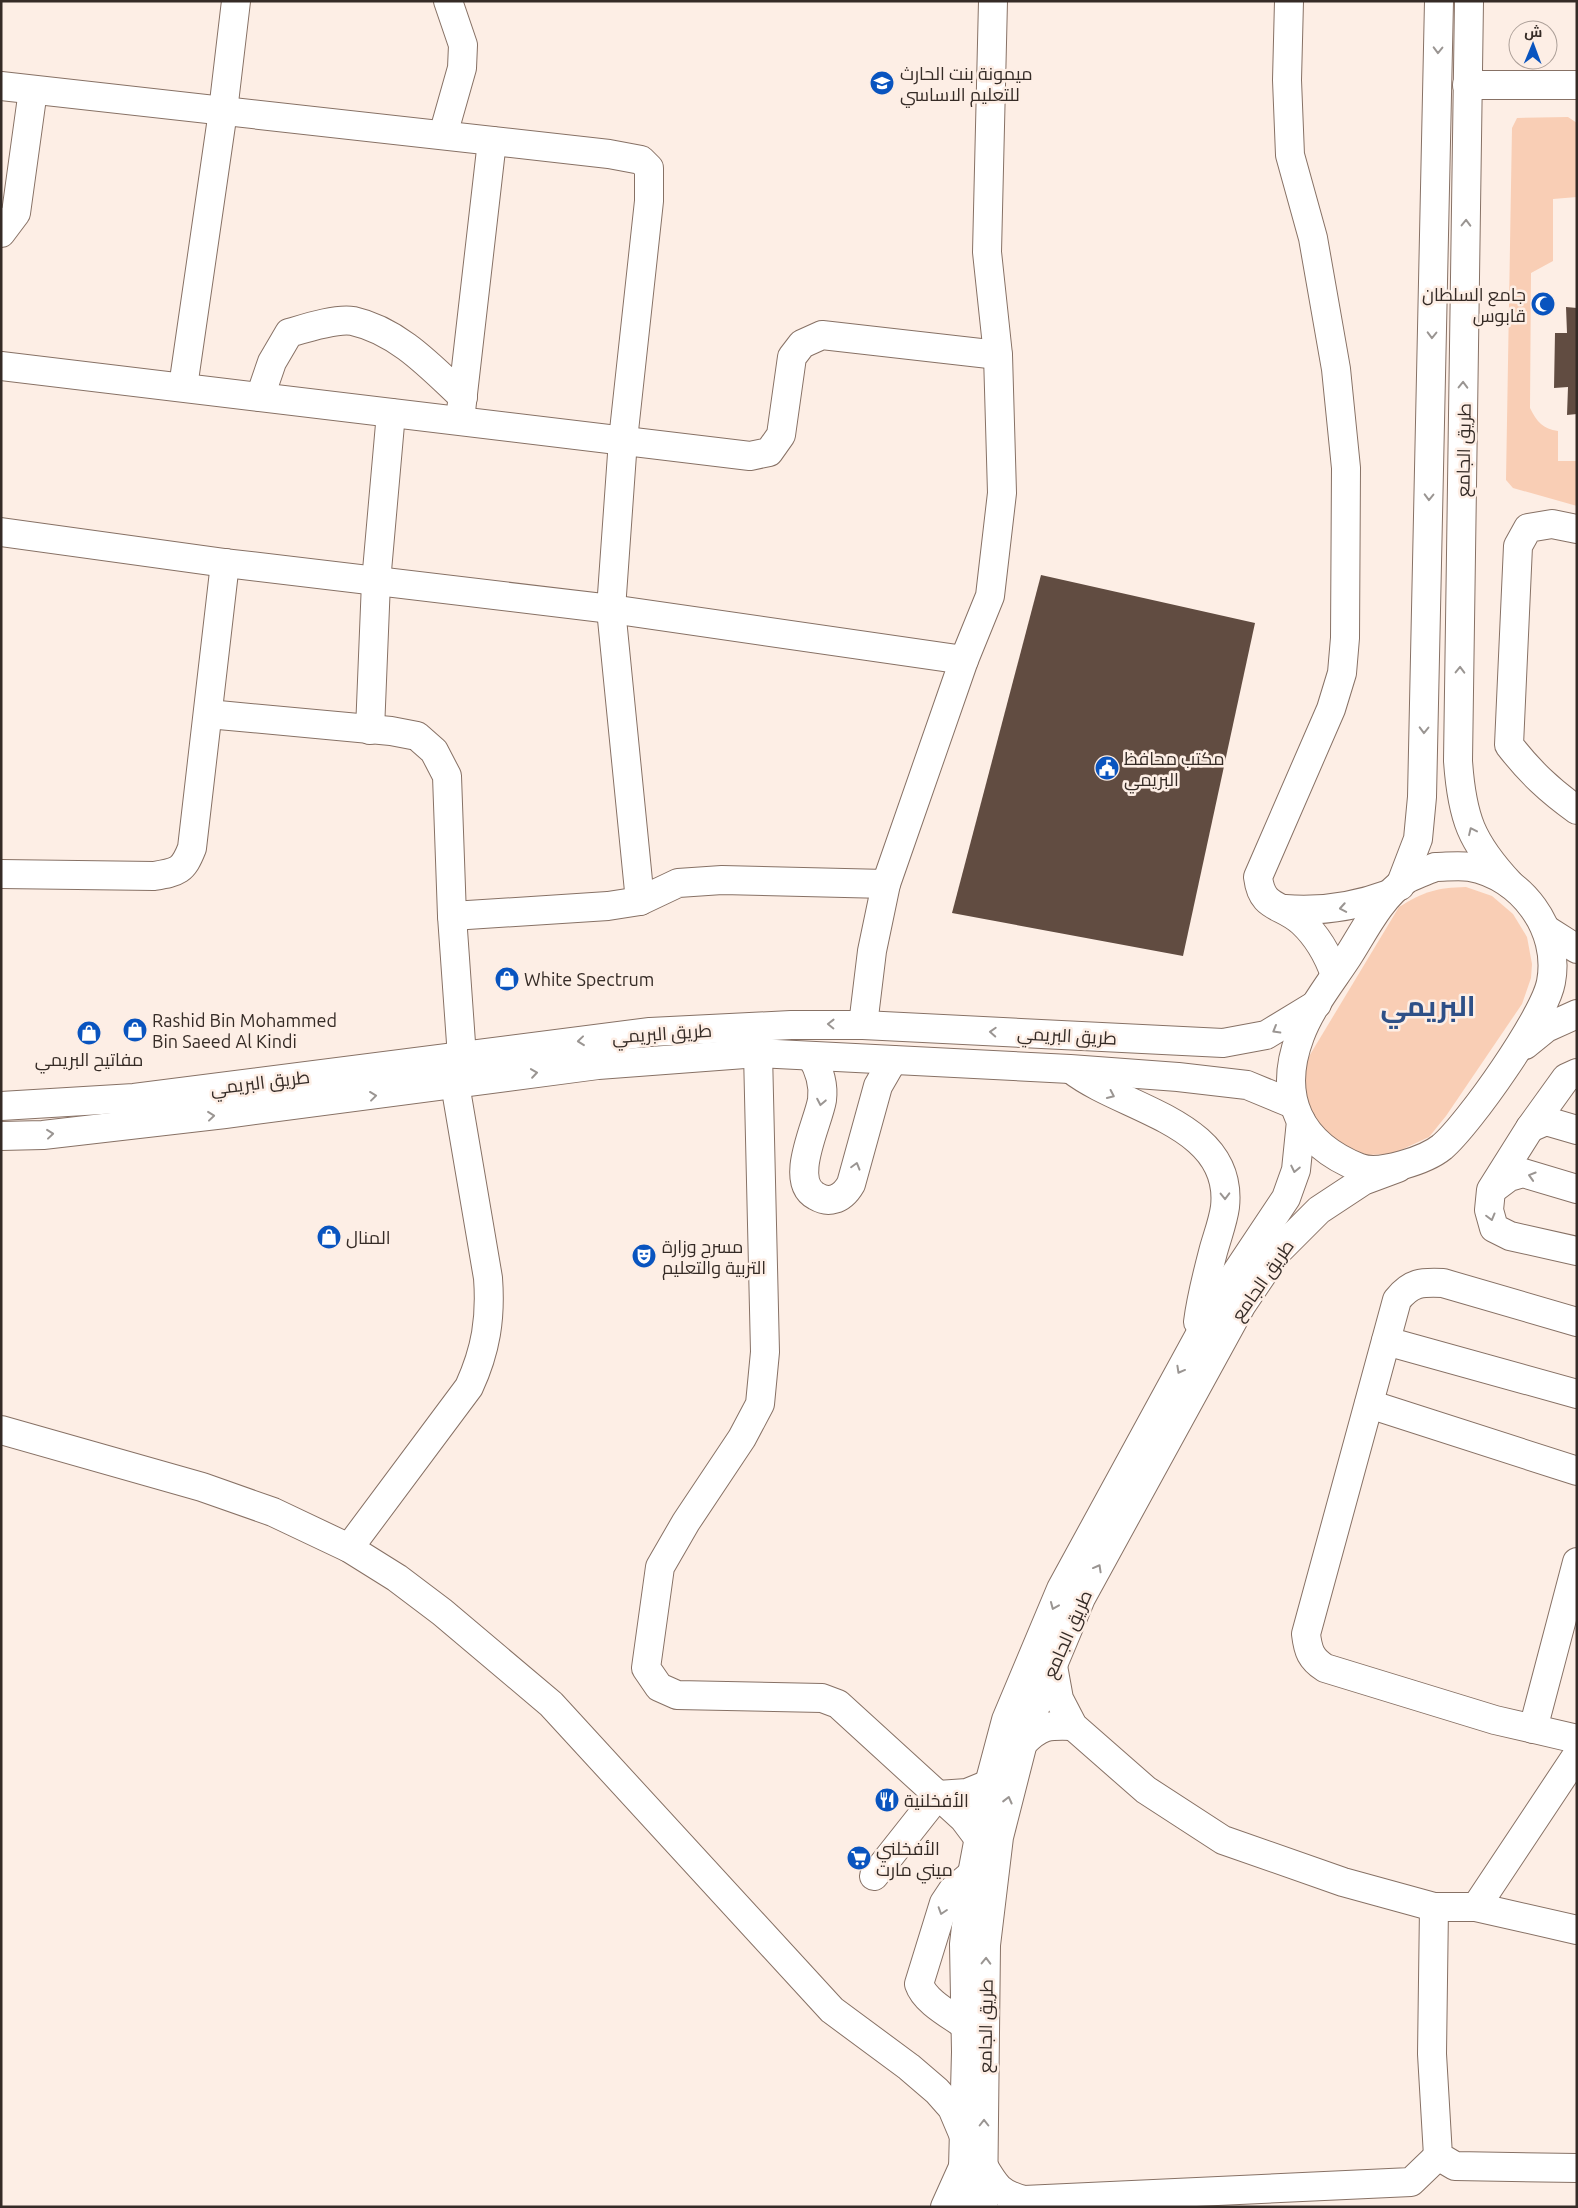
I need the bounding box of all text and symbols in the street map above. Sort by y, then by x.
north arrow [1508,20,1558,70]
text: ش [1524,24,1542,41]
one-way arrow [1433,46,1443,54]
place label: ميمونة بنت الحارث للتعليم الاساسي [900,63,1033,108]
school or university icon: ميمونة بنت الحارث للتعليم الاساسي [869,70,895,96]
one-way arrow [1460,219,1471,227]
place label: جامع السلطان قابوس [1422,284,1526,327]
mosque icon: جامع السلطان قابوس [1530,291,1556,317]
one-way arrow [1427,332,1437,339]
one-way arrow [1458,381,1469,389]
street label: طريق الجامع [1452,403,1477,497]
one-way arrow [1423,494,1434,502]
one-way arrow [1454,666,1465,674]
one-way arrow [1419,726,1429,734]
place label: مكتب محافظ البريمي [1124,748,1225,794]
public building icon: مكتب محافظ البريمي [1094,755,1120,781]
one-way arrow [1467,827,1478,836]
one-way arrow [1338,902,1347,912]
shop icon: White Spectrum [494,966,520,992]
place label: White Spectrum [524,969,654,989]
district label: البريمي [1380,990,1476,1029]
place label: Rashid Bin Mohammed Bin Saeed Al Kindi [152,1010,337,1051]
shop icon: Rashid Bin Mohammed Bin Saeed Al Kindi [122,1017,148,1043]
one-way arrow [827,1019,835,1030]
shop icon: مفاتيح البريمي [76,1020,102,1046]
street label: طريق البريمي [611,1020,713,1051]
street label: طريق البريمي [1016,1022,1117,1053]
one-way arrow [1272,1023,1281,1033]
one-way arrow [989,1026,997,1037]
one-way arrow [577,1035,585,1046]
place label: مفاتيح البريمي [35,1049,143,1074]
street label: طريق البريمي [209,1066,311,1103]
one-way arrow [529,1068,538,1078]
one-way arrow [1106,1088,1115,1098]
one-way arrow [369,1091,377,1102]
one-way arrow [816,1098,826,1107]
one-way arrow [208,1111,216,1122]
one-way arrow [46,1129,54,1140]
one-way arrow [850,1162,860,1170]
one-way arrow [1290,1165,1301,1174]
one-way arrow [1528,1171,1537,1181]
one-way arrow [1219,1192,1230,1200]
one-way arrow [1485,1213,1496,1222]
shop icon: المنال [316,1224,342,1250]
place label: المنال [346,1227,391,1249]
place label: مسرح وزارة التربية والتعليم [662,1236,766,1280]
street label: طريق الجامع [1227,1236,1300,1326]
theatre icon: مسرح وزارة التربية والتعليم [631,1243,657,1269]
one-way arrow [1176,1365,1186,1374]
one-way arrow [1092,1564,1102,1573]
street label: طريق الجامع [1039,1587,1098,1682]
one-way arrow [1050,1601,1060,1610]
restaurant icon: الأفخلنية [874,1787,900,1813]
place label: الأفخلنية [904,1790,969,1810]
one-way arrow [1003,1796,1013,1804]
place label: الأفخلني ميني مارت [876,1838,953,1884]
supermarket icon: الأفخلني ميني مارت [846,1845,872,1871]
one-way arrow [937,1906,947,1914]
one-way arrow [981,1956,991,1964]
street label: طريق الجامع [974,1979,999,2073]
one-way arrow [979,2119,989,2126]

